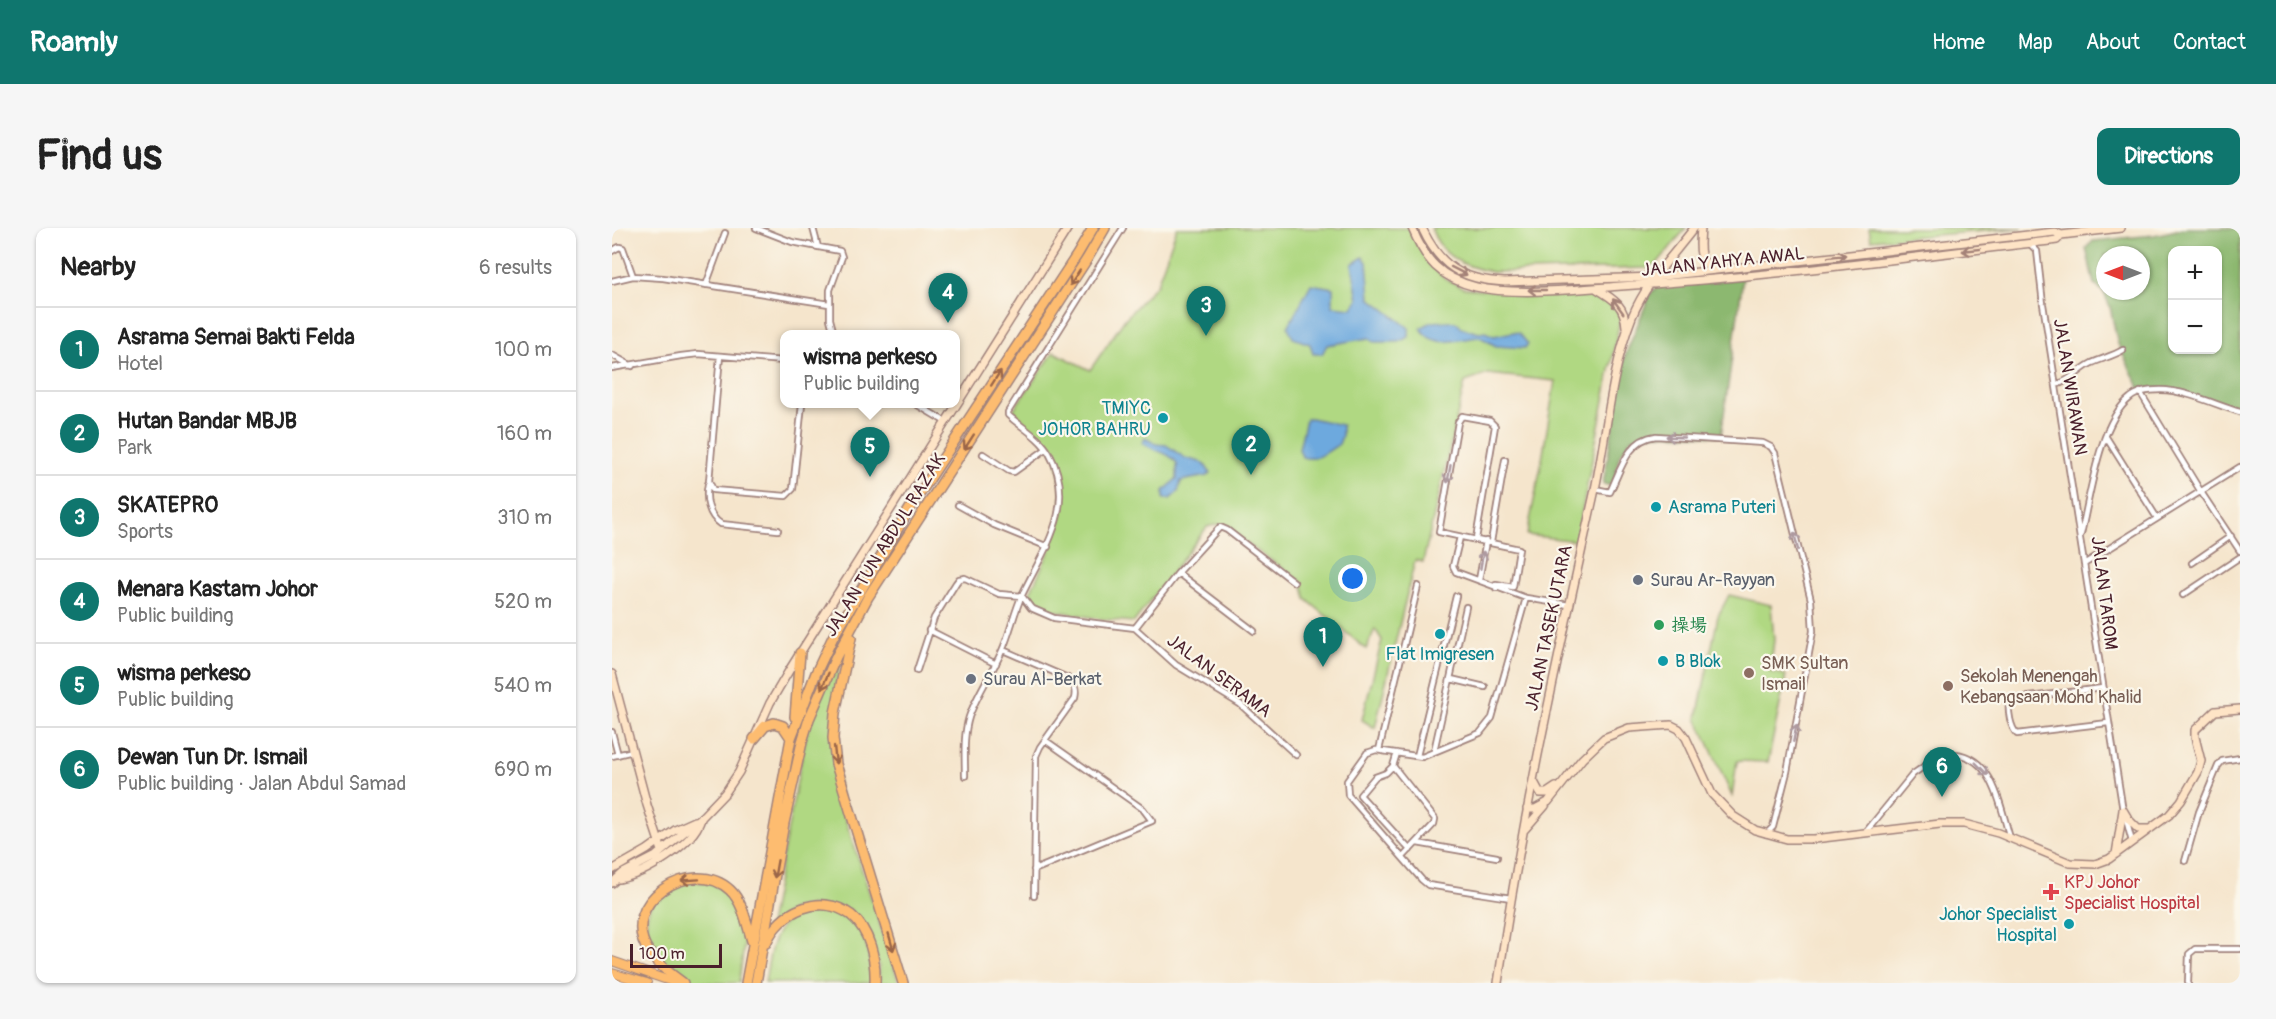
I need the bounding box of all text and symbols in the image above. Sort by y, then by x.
text: Roamly [30,25,118,60]
text: Home [1932,29,1985,56]
text: Map [2018,29,2053,56]
text: About [2086,29,2140,56]
text: Contact [2173,29,2246,56]
button: Directions [2097,128,2240,185]
text: Find us [36,130,162,182]
street label: JALAN YAHYA AWAL [1640,242,1806,282]
one-way arrow [1962,245,1982,256]
north arrow [2096,246,2150,300]
map controls [2168,246,2222,354]
button: + [2168,246,2222,300]
one-way arrow [1827,250,1847,261]
text: Nearby [60,251,136,283]
text: 6 results [479,255,552,280]
one-way arrow [1449,266,1467,277]
one-way arrow [1068,269,1080,286]
pin: 4 [928,274,968,323]
one-way arrow [1528,284,1548,296]
pin: 3 [1186,286,1226,336]
one-way arrow [1612,298,1624,314]
button: − [2168,300,2222,354]
street label: JALAN WIRAWAN [2048,317,2092,457]
text: Asrama Semai Bakti Felda [117,323,355,351]
popup [780,330,960,408]
text: 1 [76,337,83,362]
text: 100 m [495,337,552,362]
text: wisma perkeso [803,343,937,371]
text: Hotel [117,351,163,376]
one-way arrow [990,370,1002,387]
text: Public building [803,371,920,396]
place label: TMIYC JOHOR BAHRU [1038,397,1151,441]
text: Hutan Bandar MBJB [117,407,297,435]
marker: TMIYC JOHOR BAHRU [1156,411,1170,425]
text: 2 [74,421,85,446]
text: 160 m [497,421,552,446]
pin: 2 [1232,426,1270,475]
pin: 5 [850,428,890,477]
one-way arrow [1665,431,1685,442]
one-way arrow [962,433,974,450]
text: Park [117,435,152,460]
street label: JALAN TUN ABDUL RAZAK [819,449,951,641]
one-way arrow [1443,463,1454,483]
text: SKATEPRO [117,491,218,519]
place label: Asrama Puteri [1668,496,1776,519]
marker: Asrama Puteri [1649,500,1663,514]
text: 3 [74,505,85,530]
text: 310 m [497,505,552,530]
text: Sports [117,519,173,544]
one-way arrow [1789,532,1801,551]
street label: JALAN TAROM [2086,535,2122,651]
street label: JALAN TASEK UTARA [1520,543,1578,713]
one-way arrow [1477,551,1488,571]
your location [1338,564,1367,593]
place label: Surau Ar-Rayyan [1650,569,1775,592]
marker: Surau Ar-Rayyan [1631,573,1645,587]
text: Menara Kastam Johor [117,575,318,603]
text: 4 [74,589,85,614]
text: 520 m [494,589,552,614]
text: Public building [117,603,233,628]
place label: 操場 [1671,614,1707,637]
pin: 1 [1304,618,1342,667]
marker: 操場 [1652,618,1666,632]
marker: Flat Imigresen [1433,627,1447,641]
street label: JALAN SERAMA [1162,629,1276,723]
place label: Flat Imigresen [1385,643,1495,666]
place label: B Blok [1675,650,1721,673]
place label: SMK Sultan Ismail [1761,652,1848,696]
marker: B Blok [1656,654,1670,668]
text: wisma perkeso [117,659,251,687]
place label: Sekolah Menengah Kebangsaan Mohd Khalid [1960,665,2142,709]
marker: SMK Sultan Ismail [1742,666,1756,680]
place label: Surau Al-Berkat [983,668,1102,691]
one-way arrow [819,671,830,689]
marker: Surau Al-Berkat [964,672,978,686]
text: 5 [74,673,85,698]
text: 540 m [494,673,552,698]
marker: Sekolah Menengah Kebangsaan Mohd Khalid [1941,679,1955,693]
text: Public building [117,687,233,712]
one-way arrow [1790,723,1801,743]
text: Dewan Tun Dr. Ismail [117,743,308,771]
one-way arrow [830,745,841,765]
pin: 6 [1922,748,1962,797]
text: 6 [74,757,85,782]
text: 690 m [494,757,552,782]
one-way arrow [1975,762,1990,777]
text: Public building · Jalan Abdul Samad [117,771,406,796]
one-way arrow [770,858,781,878]
place label: KPJ Johor Specialist Hospital [2064,871,2200,915]
one-way arrow [681,875,701,886]
marker: KPJ Johor Specialist Hospital [2042,883,2060,901]
place label: Johor Specialist Hospital [1939,903,2058,947]
marker: Johor Specialist Hospital [2062,917,2076,931]
one-way arrow [886,932,897,951]
scale bar [630,941,722,968]
text: 100 m [639,944,685,964]

